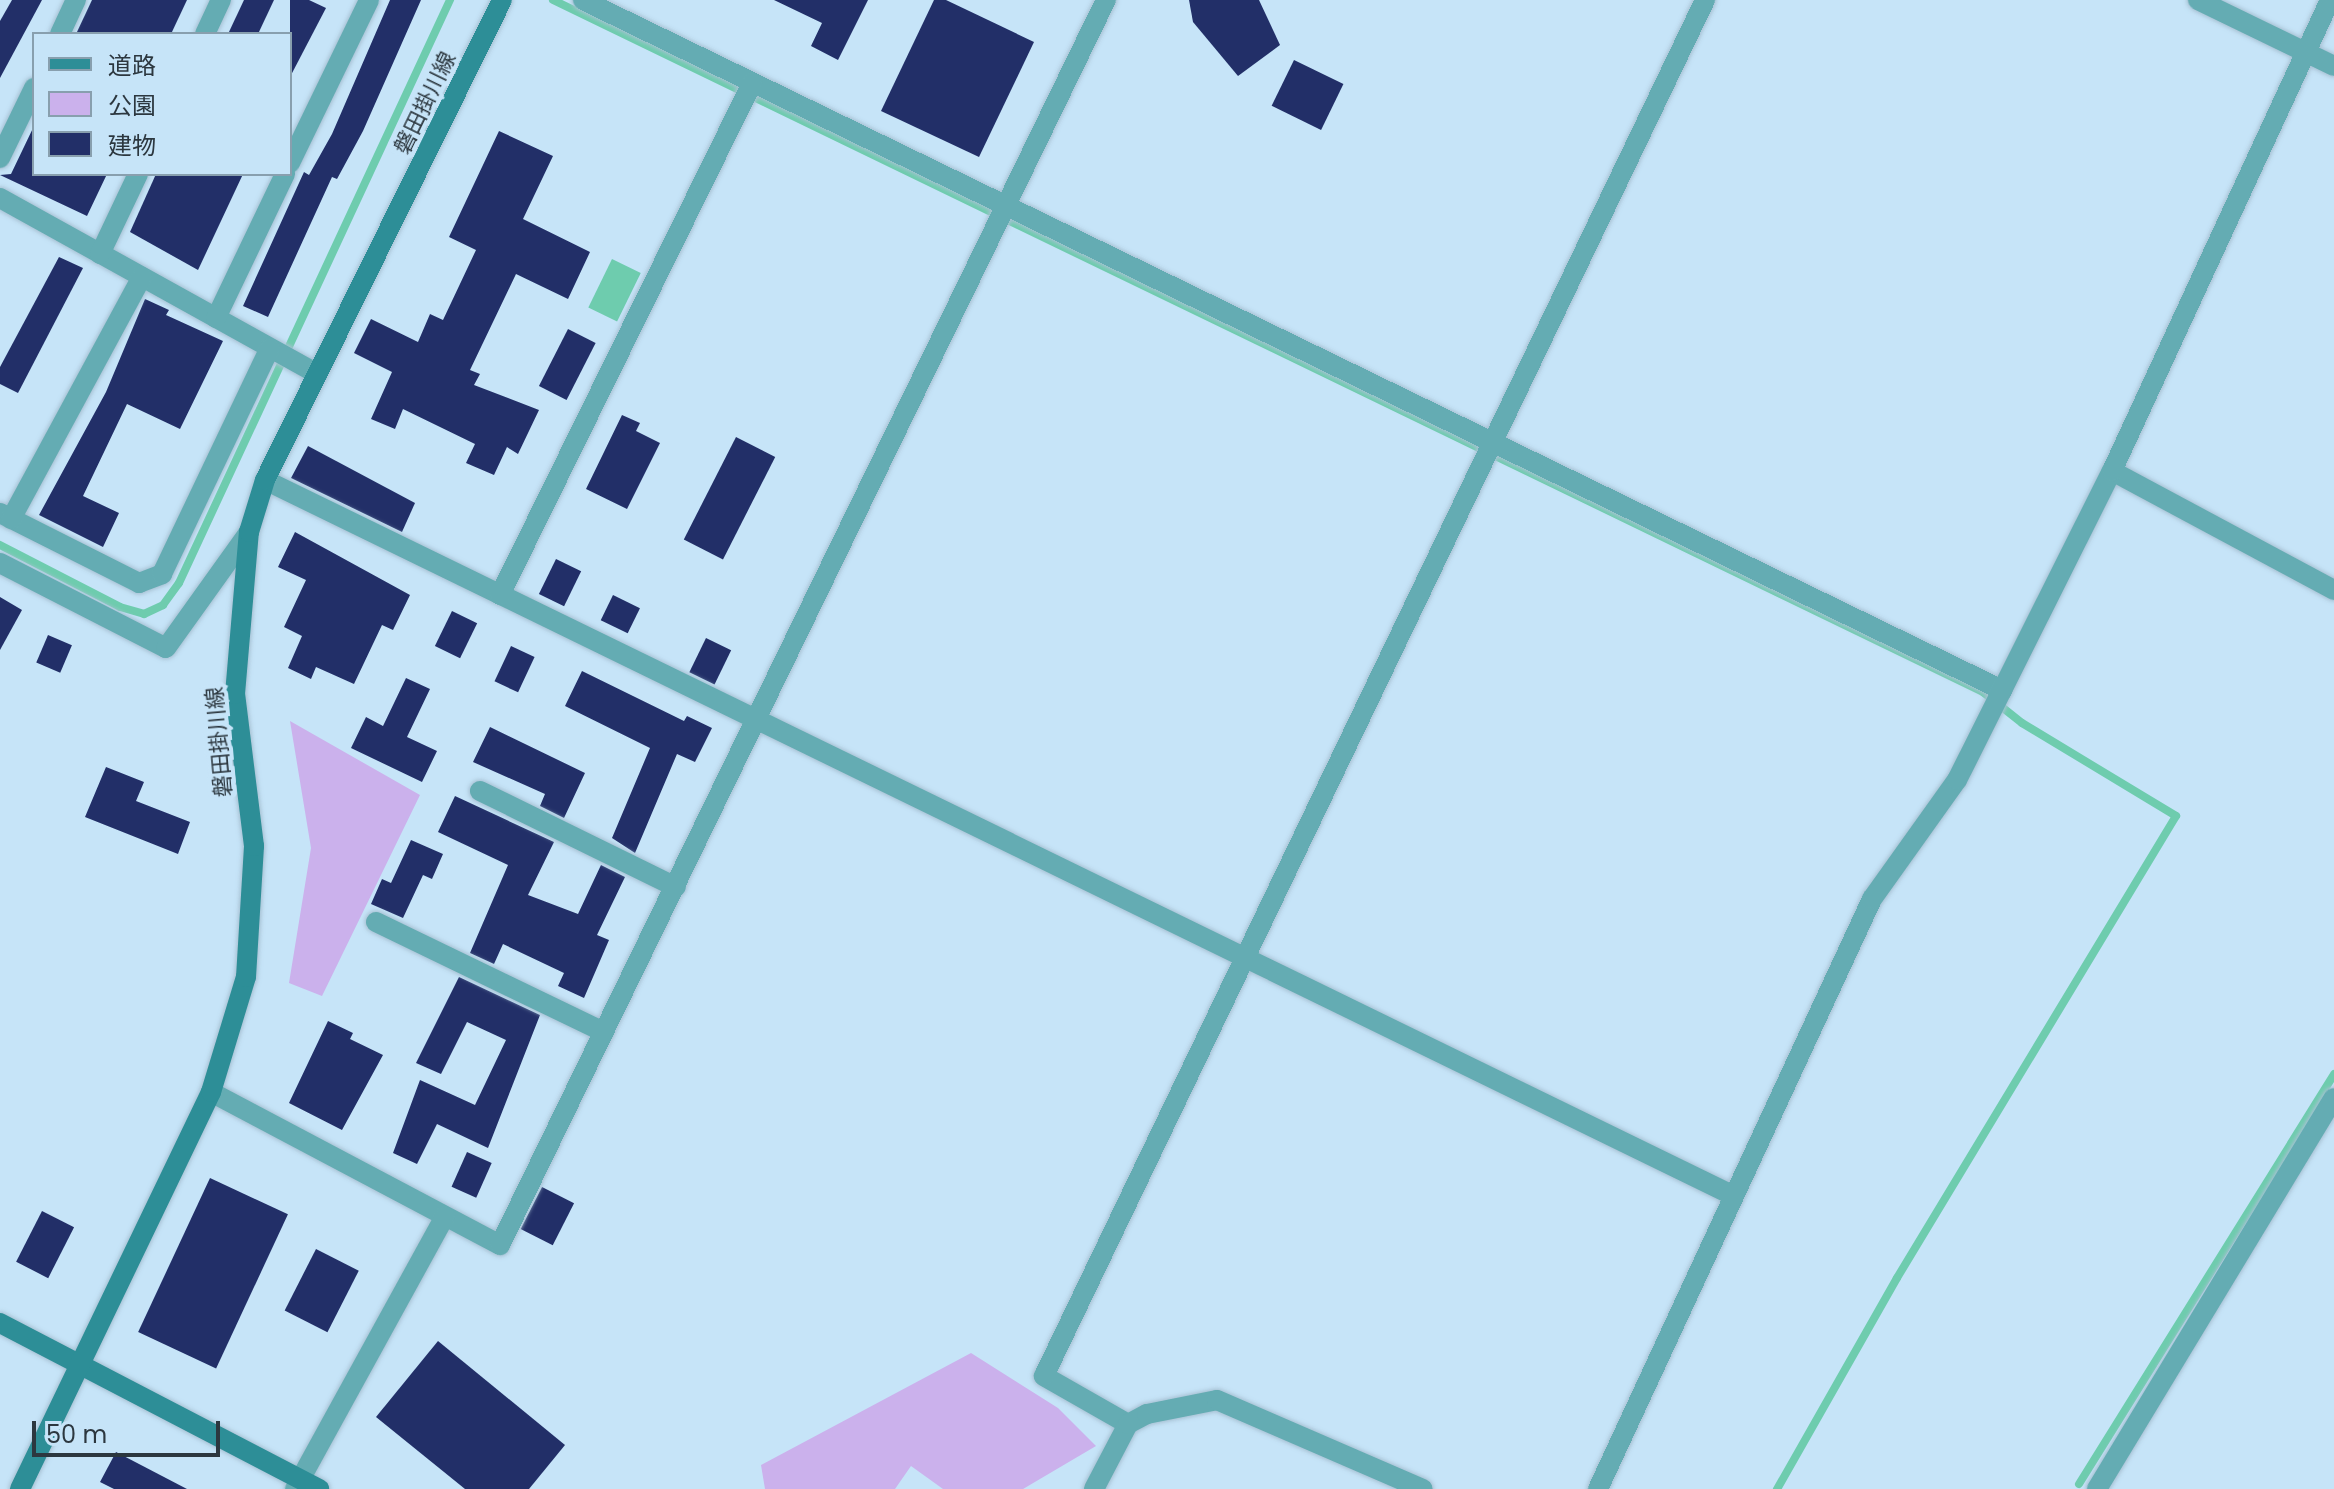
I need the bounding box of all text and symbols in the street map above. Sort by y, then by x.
legend [32,32,292,176]
street label: 磐田掛川線 [389,48,461,158]
text: 道路 [108,49,156,82]
text: 公園 [108,89,156,122]
text: 建物 [108,129,156,162]
street label: 磐田掛川線 [201,686,237,798]
scale bar [36,1405,224,1455]
text: 50 m [46,1418,107,1451]

